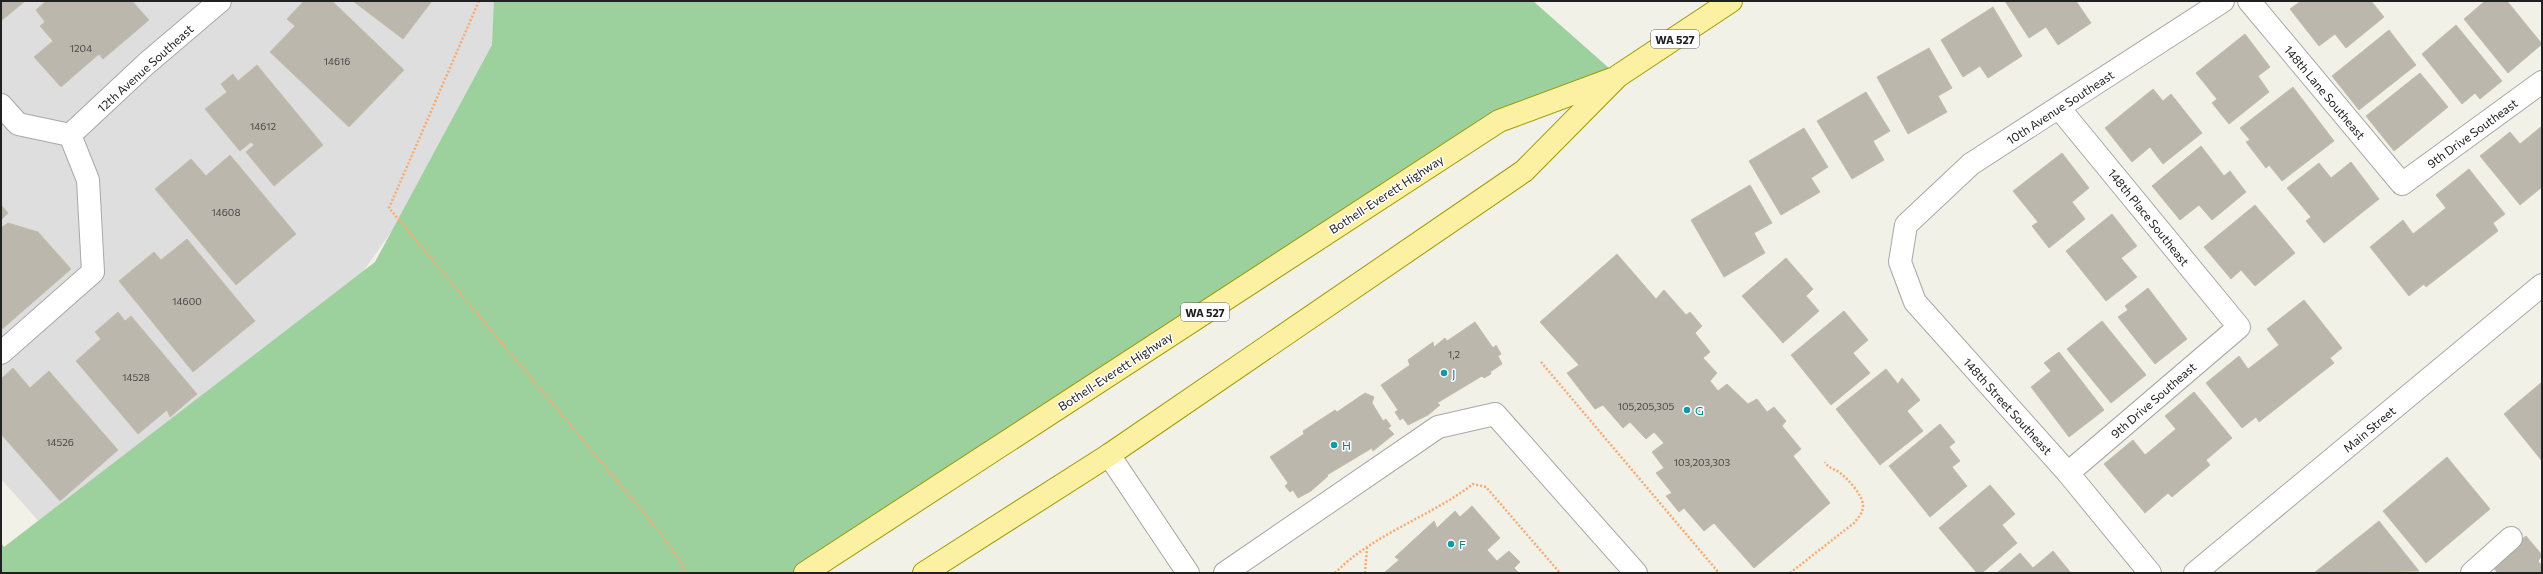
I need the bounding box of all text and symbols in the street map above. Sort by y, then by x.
street label: 12th Avenue Southeast [94,21,196,115]
road number: WA 527 [1651,30,1699,48]
house number: 1204 [70,42,92,54]
street label: 148th Lane Southeast [2282,42,2368,142]
house number: 14616 [324,55,350,67]
street label: 10th Avenue Southeast [2004,67,2116,147]
street label: 9th Drive Southeast [2424,95,2520,170]
house number: 14612 [250,120,277,132]
street label: Bothell-Everett Highway [1326,152,1446,236]
street label: 148th Place Southeast [2106,166,2192,268]
house number: 14608 [212,206,240,218]
house number: 14600 [172,295,202,307]
road number: WA 527 [1181,303,1229,321]
street label: Bothell-Everett Highway [1055,329,1175,413]
house number: 1,2 [1448,348,1461,360]
street label: 148th Street Southeast [1961,355,2055,457]
street label: 9th Drive Southeast [2108,359,2199,441]
place label: J [1452,366,1456,381]
marker: J [1439,368,1449,378]
house number: 14528 [122,371,150,383]
house number: 105,205,305 [1618,400,1675,412]
place label: G [1695,403,1704,417]
street label: Main Street [2340,403,2398,455]
marker: G [1682,405,1692,415]
house number: 14526 [46,436,74,448]
place label: H [1342,438,1351,452]
marker: H [1329,440,1339,450]
house number: 103,203,303 [1674,456,1730,468]
place label: F [1459,537,1466,551]
marker: F [1446,539,1456,549]

